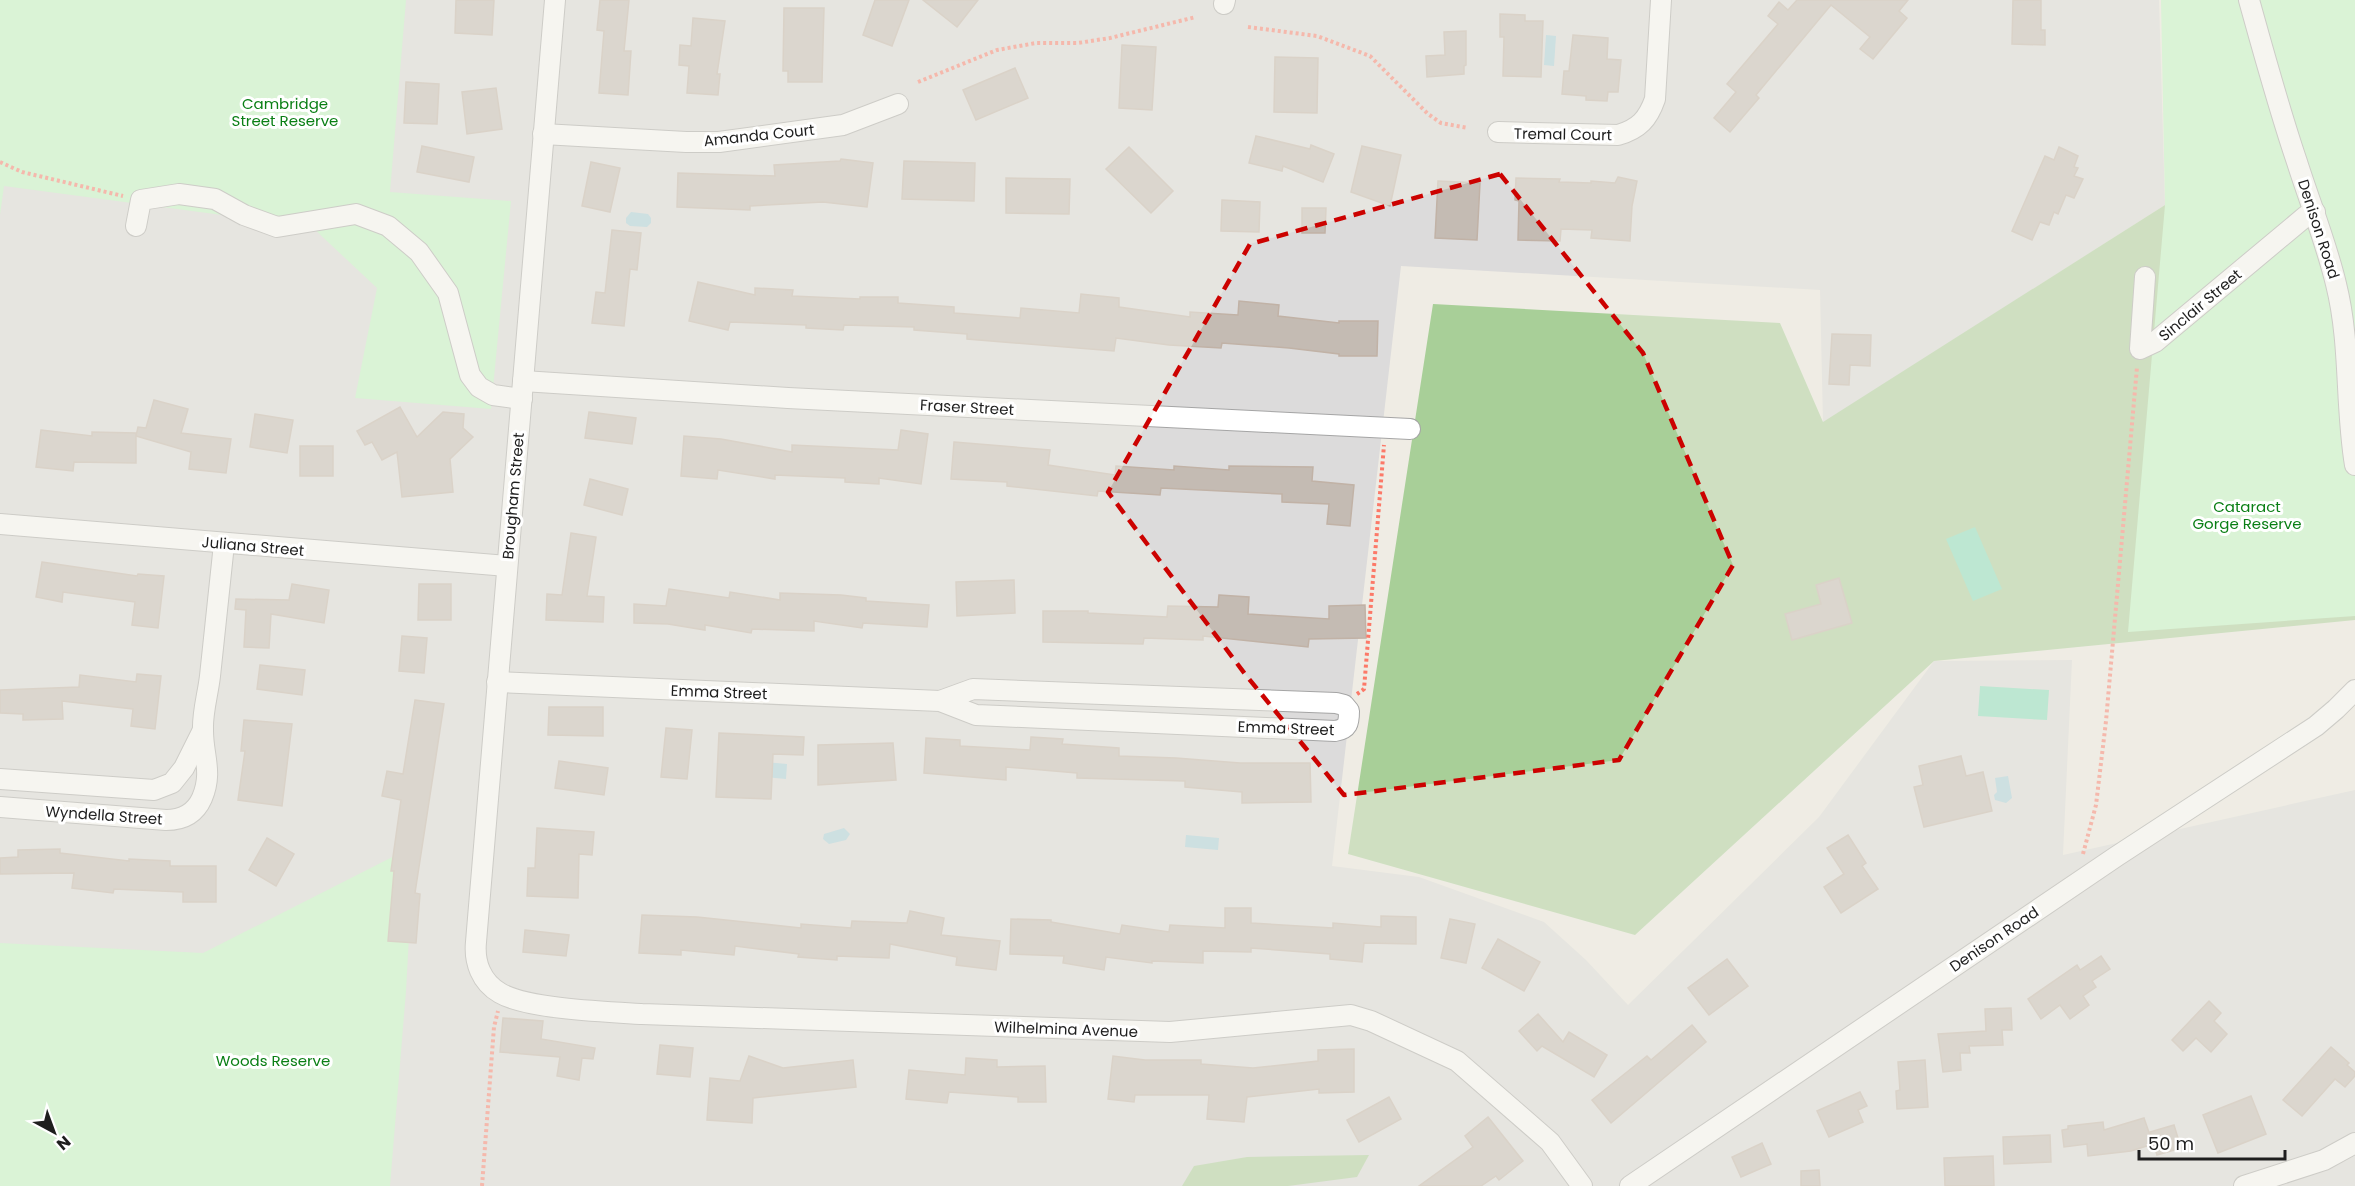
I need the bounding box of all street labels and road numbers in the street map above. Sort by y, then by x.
street label: Amanda Court [702,119,816,151]
street label: Tremal Court [1514,123,1612,145]
street label: Denison Road [2293,177,2345,281]
street label: Sinclair Street [2154,264,2246,346]
street label: Fraser Street [920,394,1014,420]
street label: Brougham Street [497,432,529,560]
street label: Juliana Street [201,531,305,561]
street label: Emma Street [670,680,768,704]
street label: Emma Street [1237,716,1335,740]
street label: Wyndella Street [45,800,163,830]
street label: Denison Road [1945,901,2043,977]
street label: Wilhelmina Avenue [994,1016,1138,1042]

